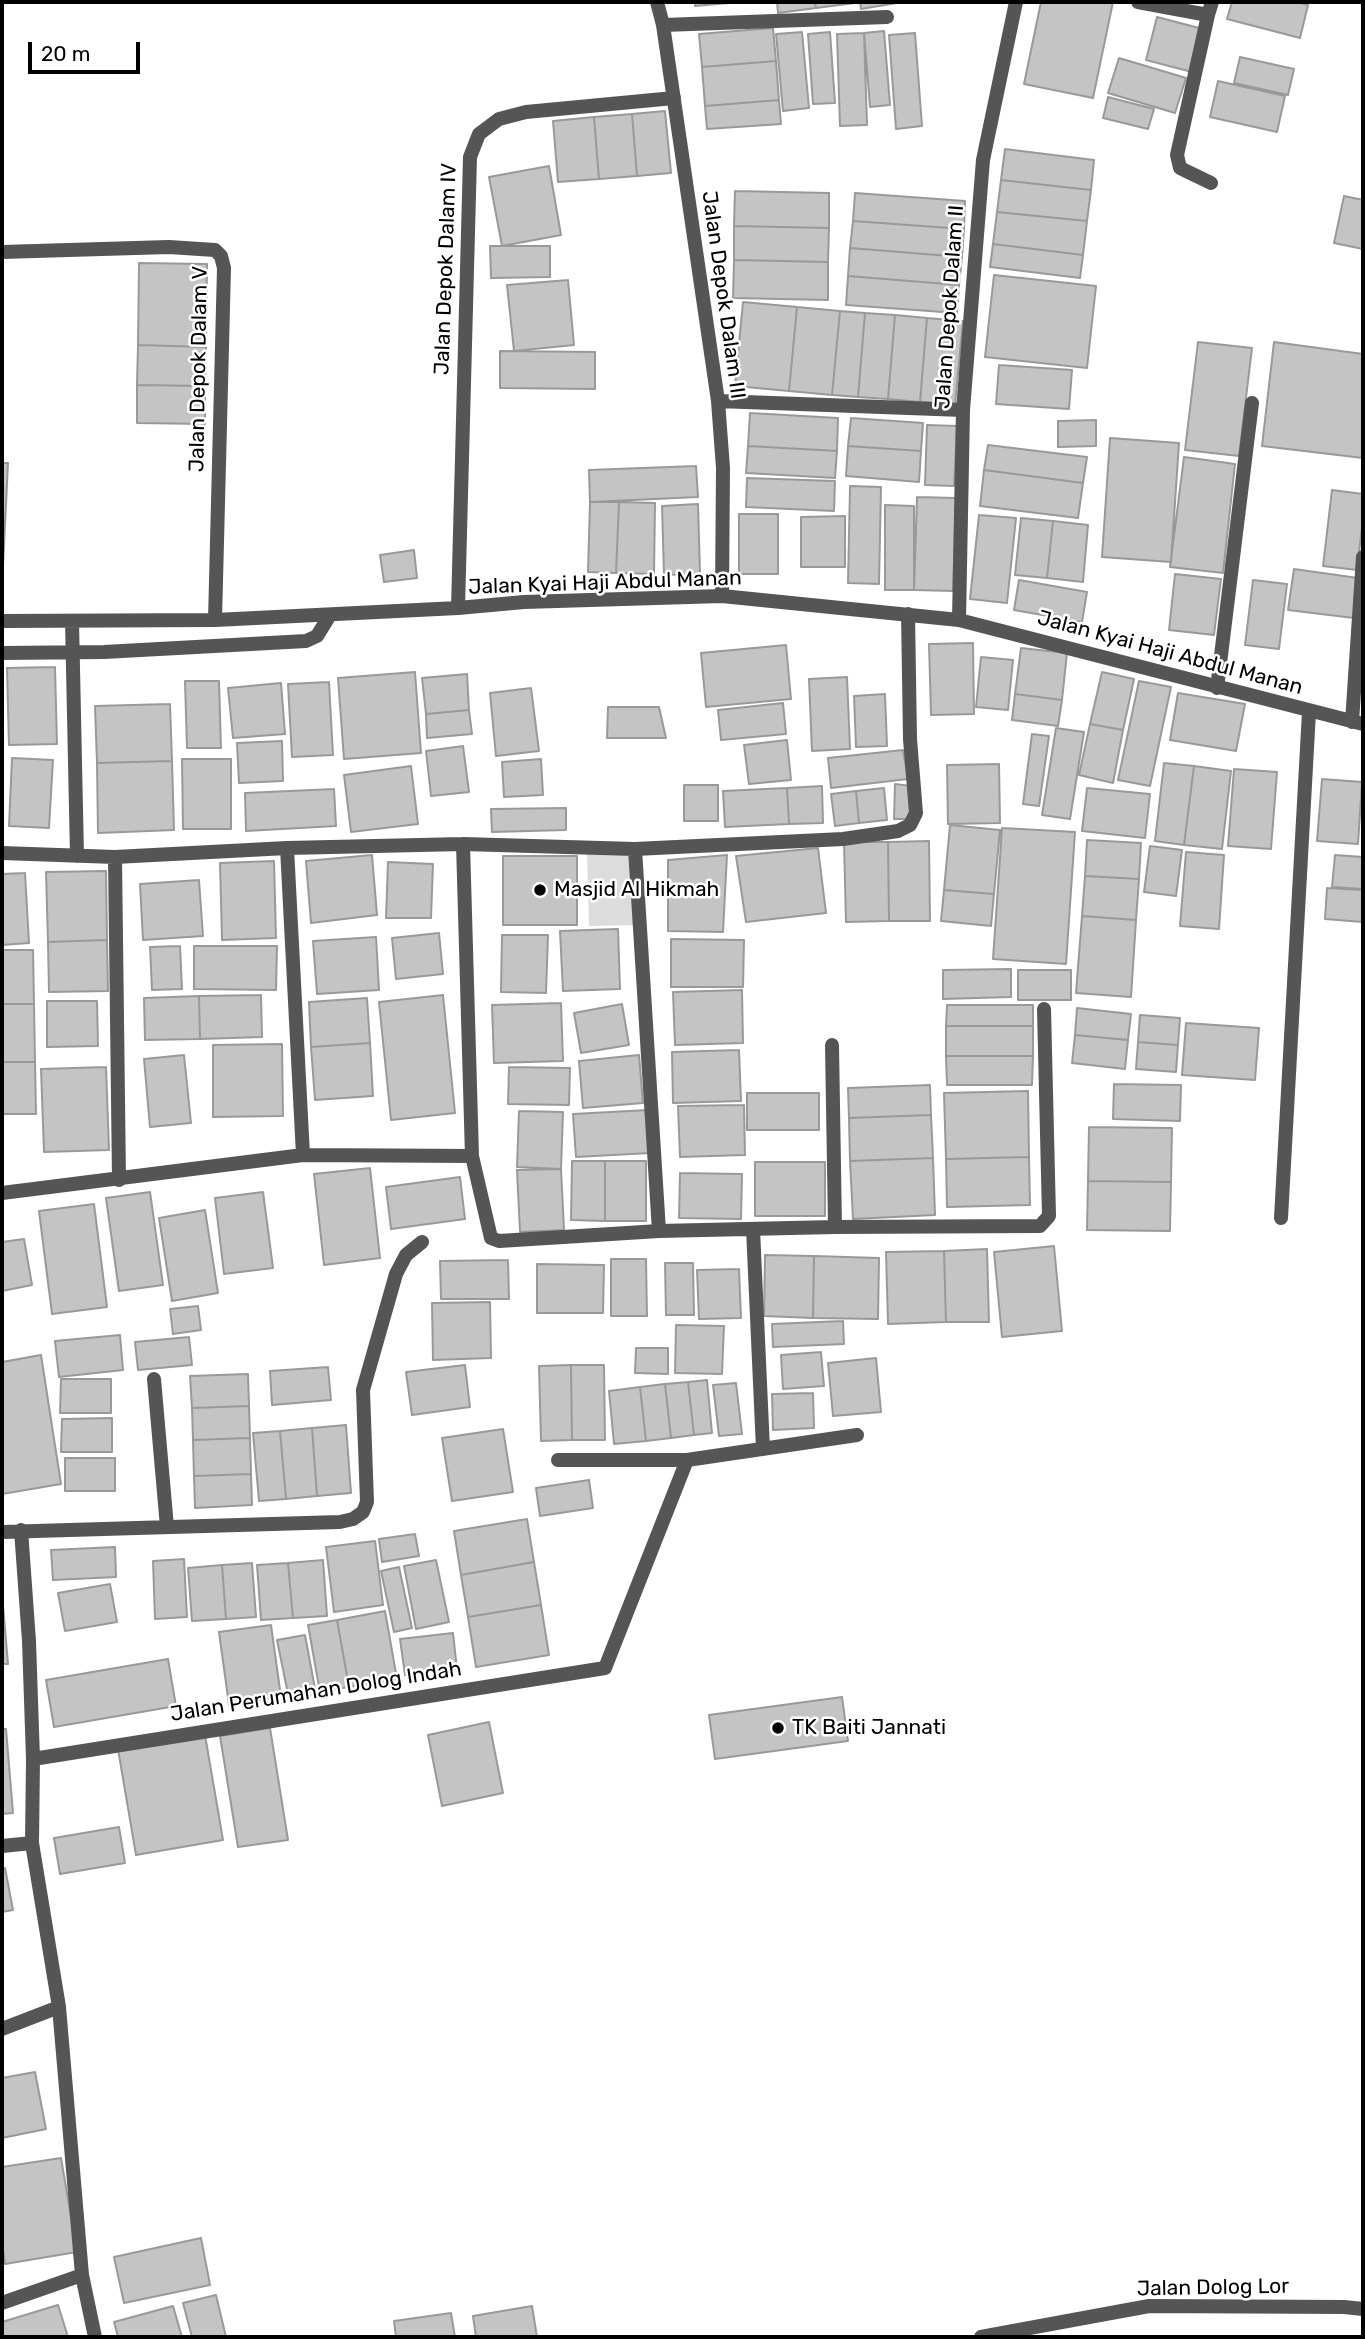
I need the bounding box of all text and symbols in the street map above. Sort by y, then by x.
scale bar [32,28,144,72]
text: 20 m [41,41,90,66]
street label: Jalan Depok Dalam IV [430,163,462,375]
street label: Jalan Depok Dalam III [696,189,750,401]
street label: Jalan Depok Dalam II [930,204,970,410]
street label: Jalan Depok Dalam V [185,266,213,472]
street label: Jalan Kyai Haji Abdul Manan [468,566,742,600]
street label: Jalan Kyai Haji Abdul Manan [1035,605,1305,701]
place label: Masjid Al Hikmah [554,877,719,903]
marker: Masjid Al Hikmah [532,882,548,898]
street label: Jalan Perumahan Dolog Indah [169,1657,463,1727]
place label: TK Baiti Jannati [792,1715,946,1741]
marker: TK Baiti Jannati [770,1720,786,1736]
street label: Jalan Dolog Lor [1137,2274,1289,2302]

